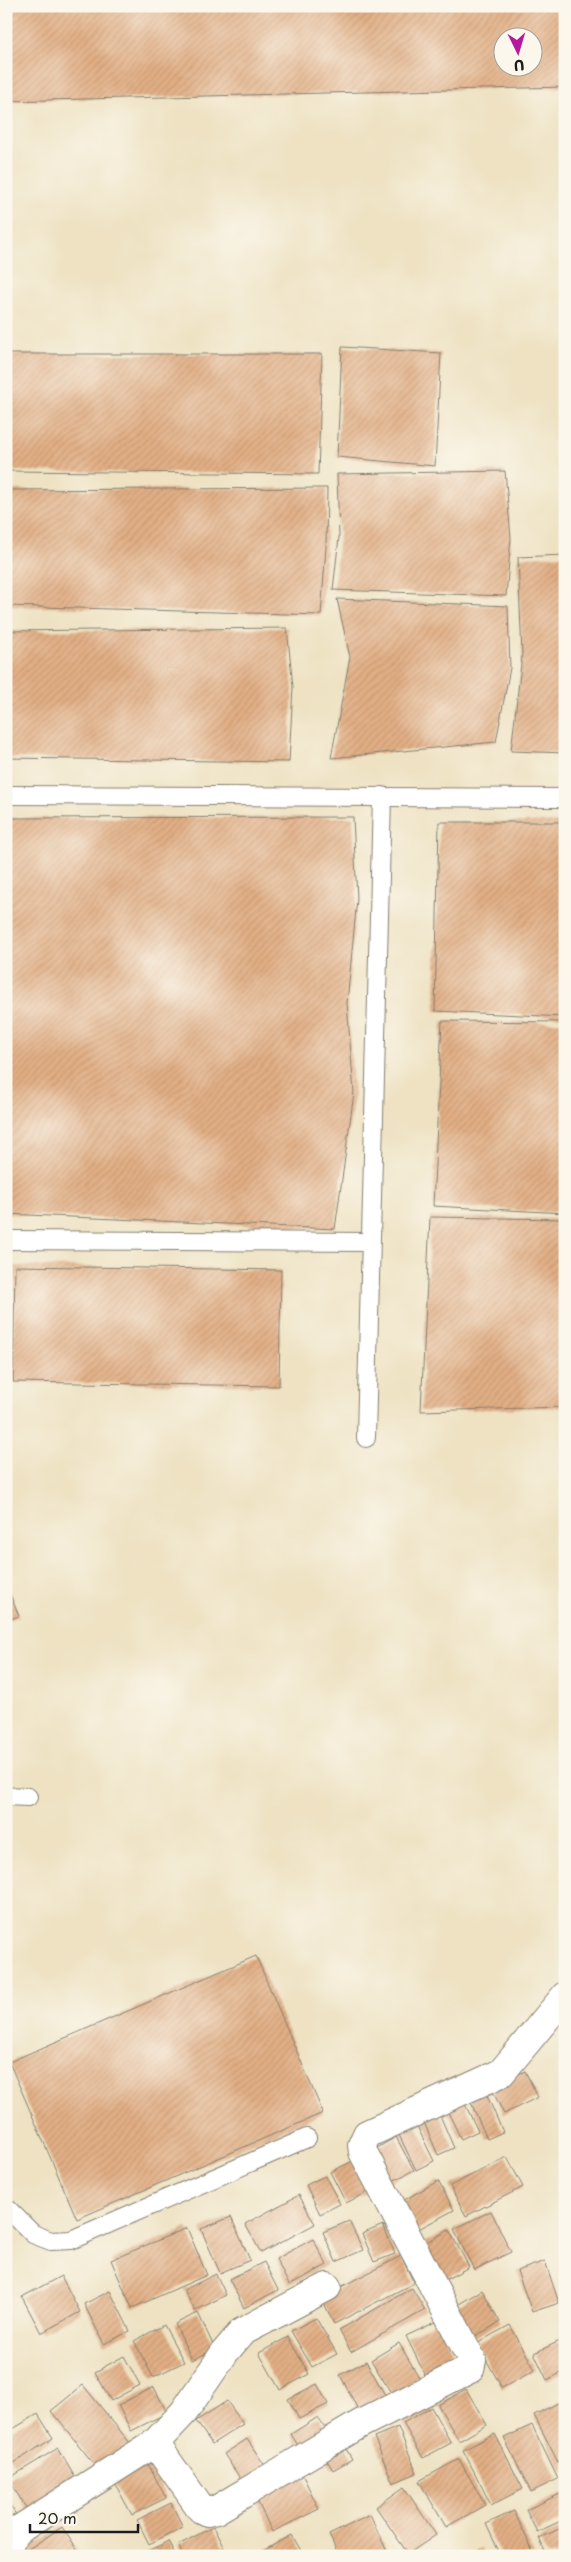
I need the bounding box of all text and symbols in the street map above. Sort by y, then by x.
north arrow [494,28,544,78]
text: U [513,55,525,76]
scale bar [30,2502,138,2534]
text: 20 m [38,2506,77,2529]

